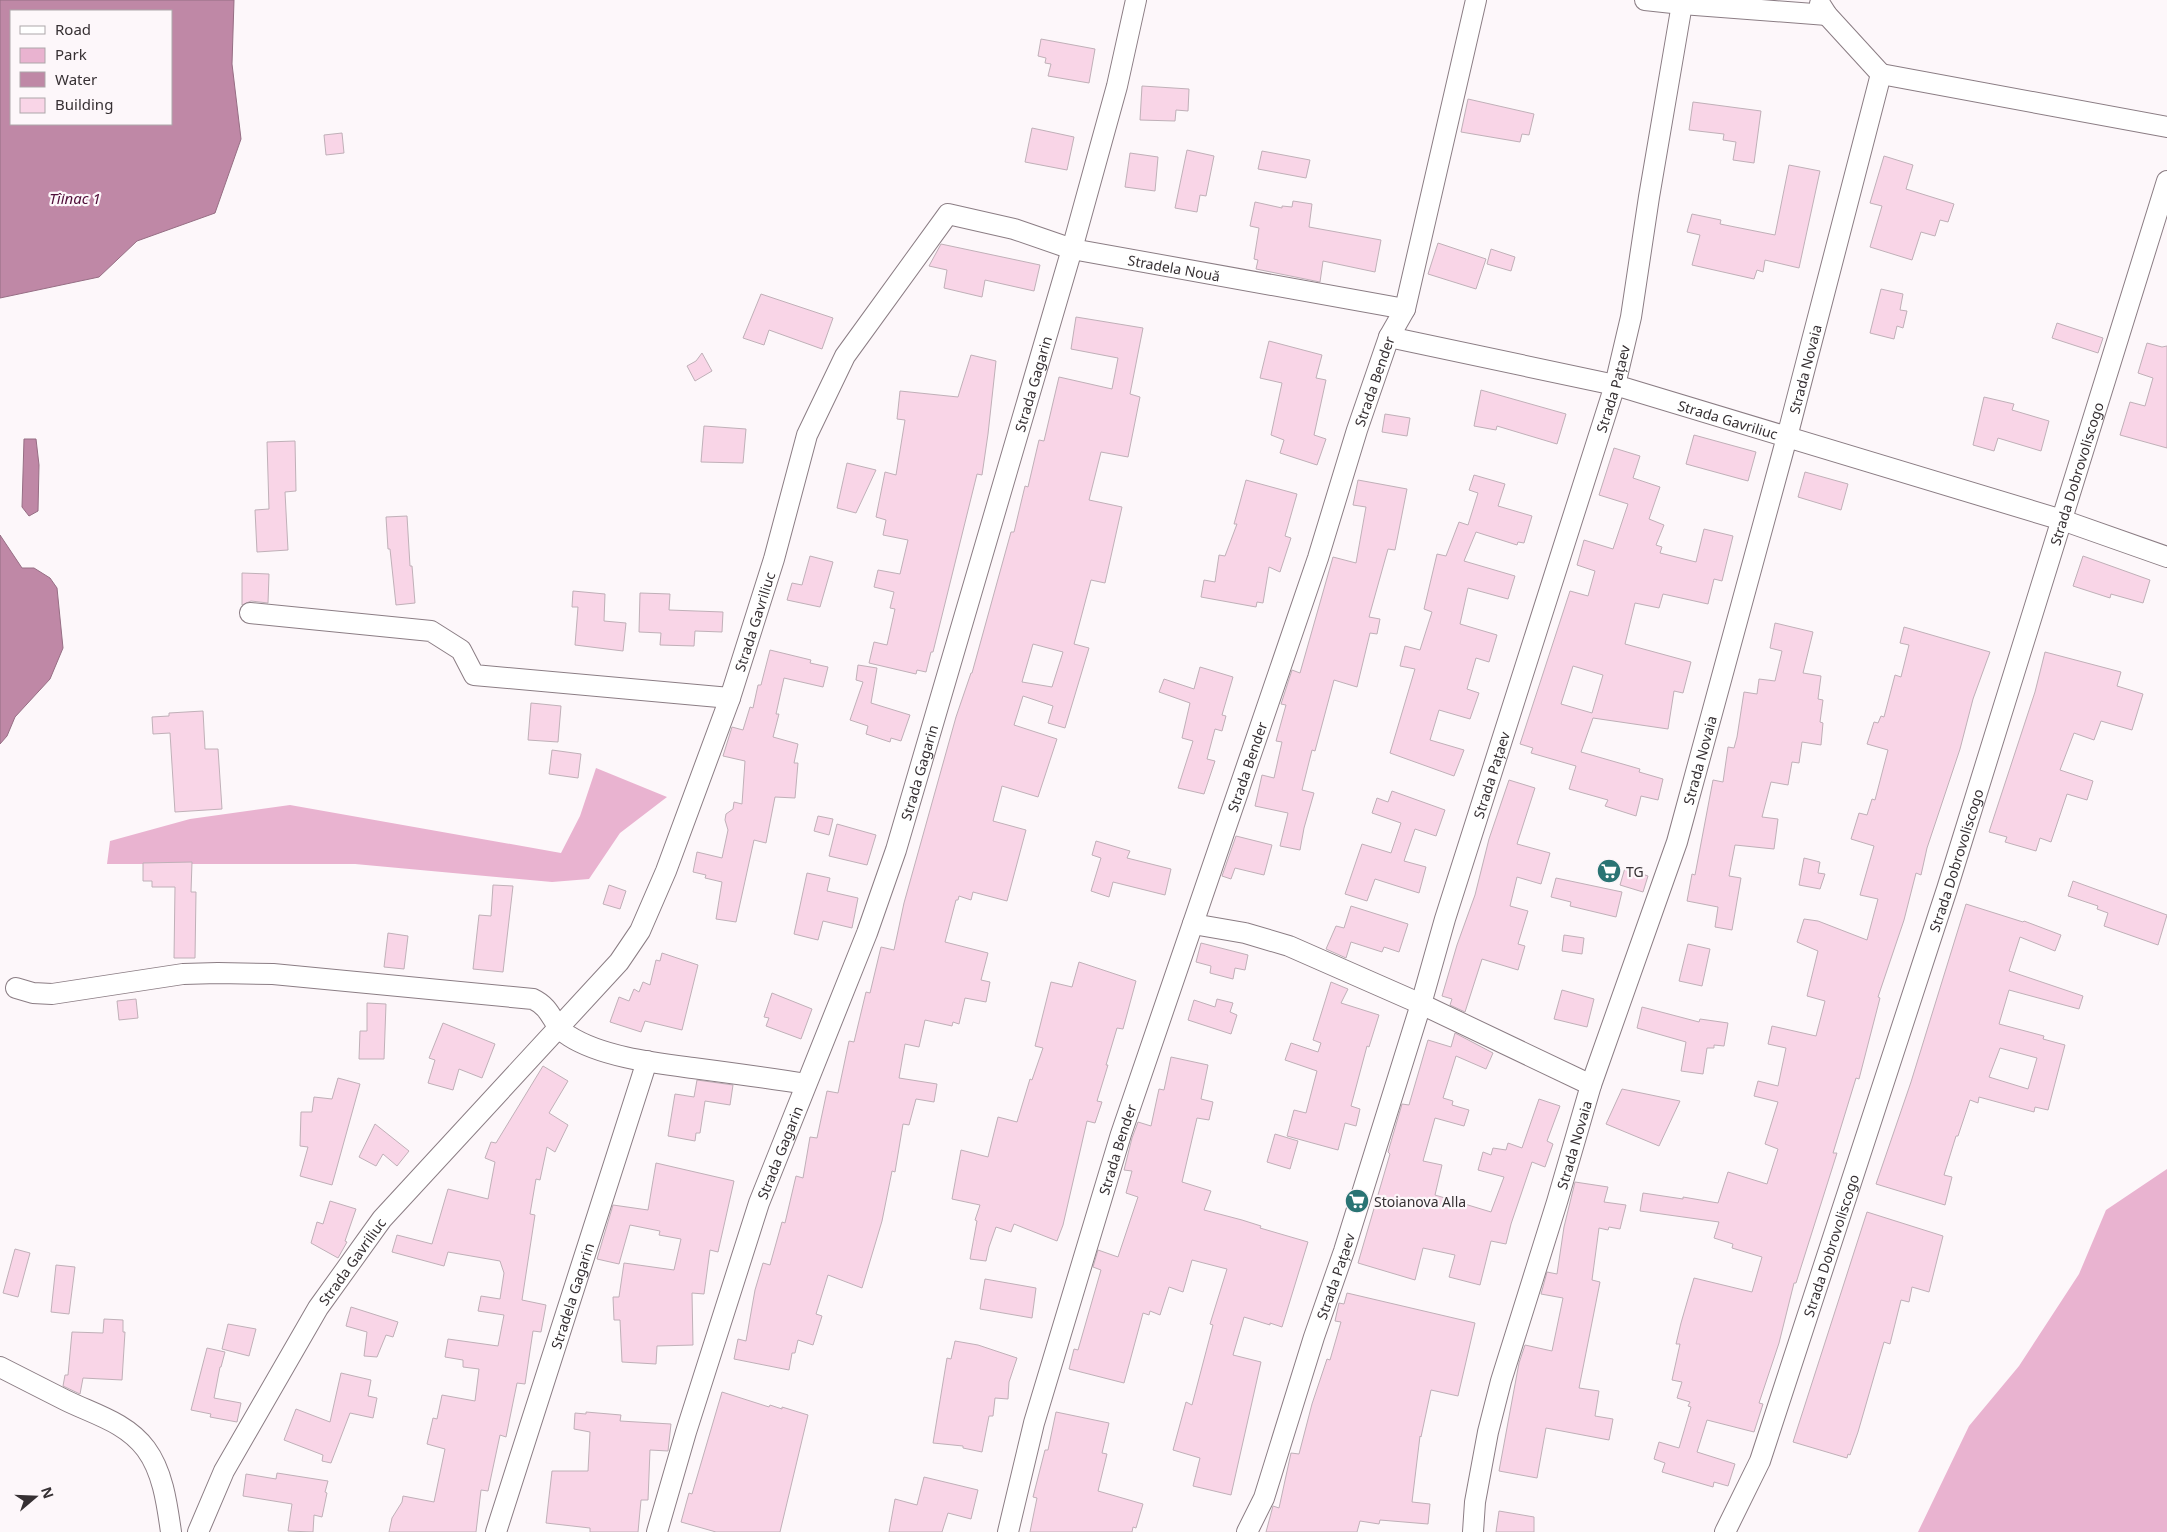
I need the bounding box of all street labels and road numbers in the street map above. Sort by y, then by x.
street label: Stradela Nouă [1126,250,1222,285]
street label: Strada Novaia [1784,322,1825,416]
street label: Strada Bender [1349,333,1398,429]
street label: Strada Gagarin [1010,334,1056,434]
street label: Strada Pațaev [1591,342,1634,435]
street label: Strada Gavriliuc [1676,395,1780,443]
street label: Strada Dobrovoliscogo [2045,399,2107,548]
street label: Strada Gavriliuc [729,569,779,674]
street label: Strada Novaia [1678,713,1720,807]
street label: Strada Bender [1222,719,1271,814]
street label: Strada Gagarin [896,722,942,823]
street label: Strada Pațaev [1468,728,1514,821]
street label: Strada Dobrovoliscogo [1924,786,1987,934]
street label: Strada Novaia [1552,1098,1596,1191]
street label: Strada Bender [1094,1101,1140,1197]
street label: Strada Gagarin [752,1103,806,1202]
street label: Strada Dobrovoliscogo [1798,1172,1863,1319]
street label: Strada Gavriliuc [314,1214,390,1309]
street label: Strada Pațaev [1311,1230,1359,1322]
street label: Stradela Gagarin [546,1240,598,1351]

